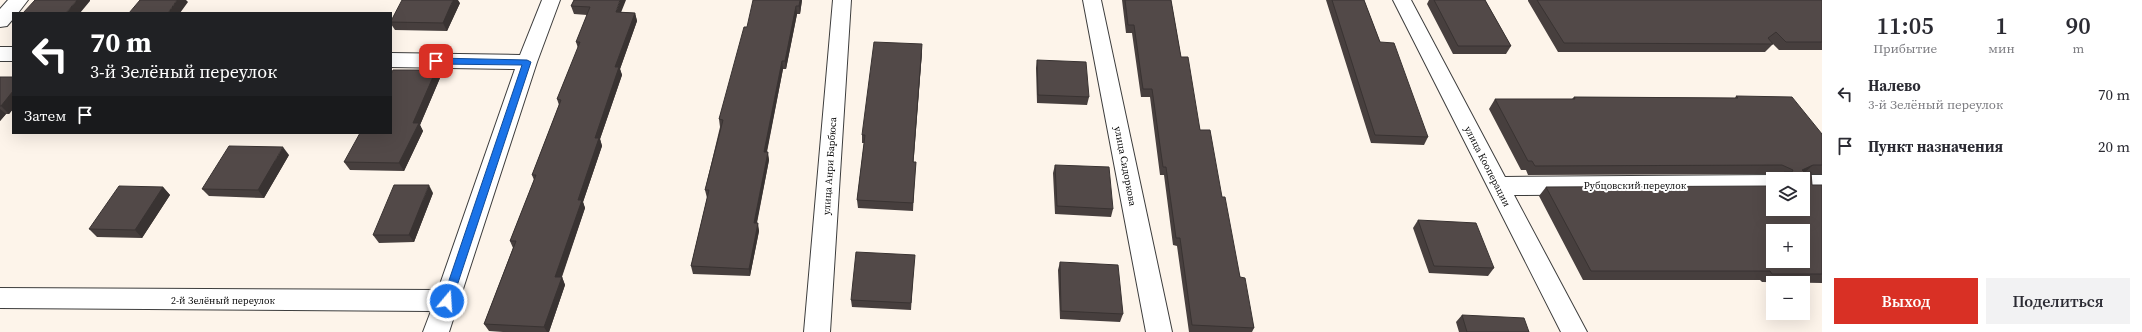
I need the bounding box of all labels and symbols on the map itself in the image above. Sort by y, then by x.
pin [419,44,453,78]
street label: улица Анри Барбюса [820,116,839,215]
street label: улица Кооперации [1462,124,1514,209]
street label: улица Сидоркова [1111,125,1140,208]
street label: Рубцовский переулок [1584,179,1687,192]
position arrow [426,280,468,322]
street label: 2-й Зелёный переулок [171,294,275,307]

